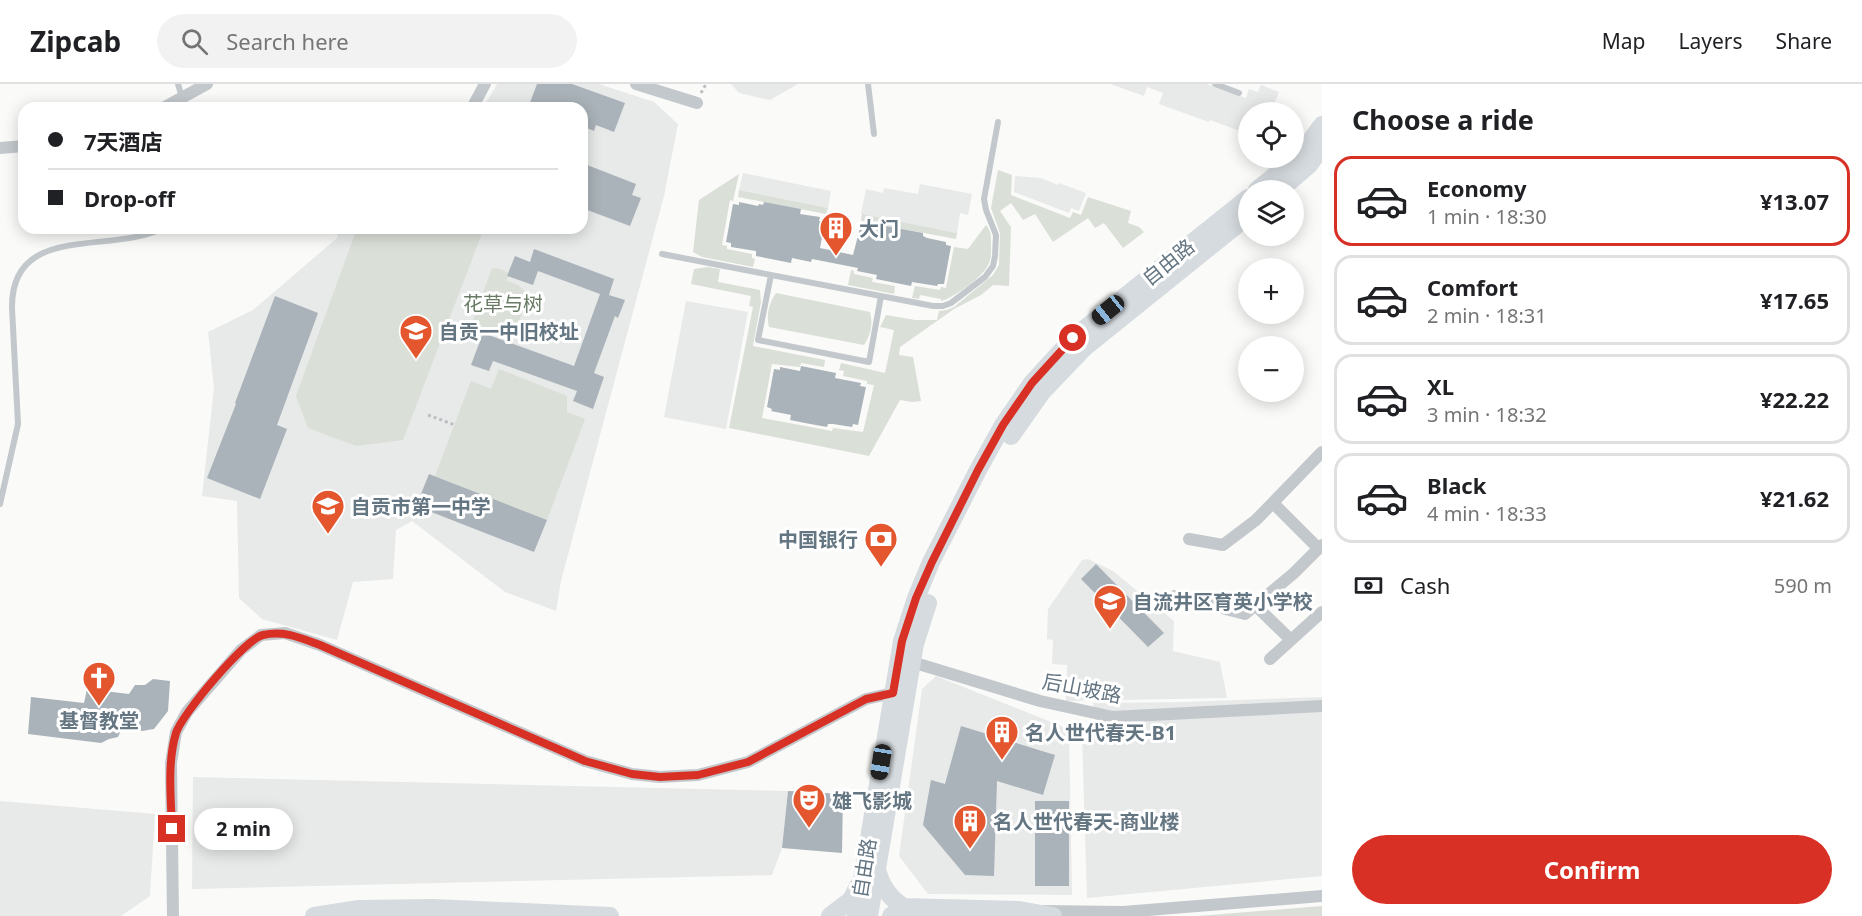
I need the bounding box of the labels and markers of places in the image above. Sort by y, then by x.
building icon: 大门 [818,210,854,257]
place label: 大门 [859,215,899,242]
school or university icon: 自贡一中旧校址 [398,313,434,360]
place label: 自贡一中旧校址 [439,318,579,345]
school or university icon: 自贡市第一中学 [310,488,346,535]
place label: 自贡市第一中学 [351,493,491,520]
bank icon: 中国银行 [863,521,899,568]
place label: 中国银行 [778,526,858,553]
school or university icon: 自流井区育英小学校 [1092,583,1128,630]
place label: 自流井区育英小学校 [1133,588,1313,615]
church icon: 基督教堂 [81,660,117,707]
place label: 基督教堂 [59,707,139,734]
building icon: 名人世代春天-B1 [984,714,1020,761]
place label: 名人世代春天-B1 [1025,719,1176,746]
theatre icon: 雄飞影城 [791,782,827,829]
place label: 雄飞影城 [832,787,912,814]
building icon: 名人世代春天-商业楼 [952,803,988,850]
place label: 名人世代春天-商业楼 [993,808,1179,835]

